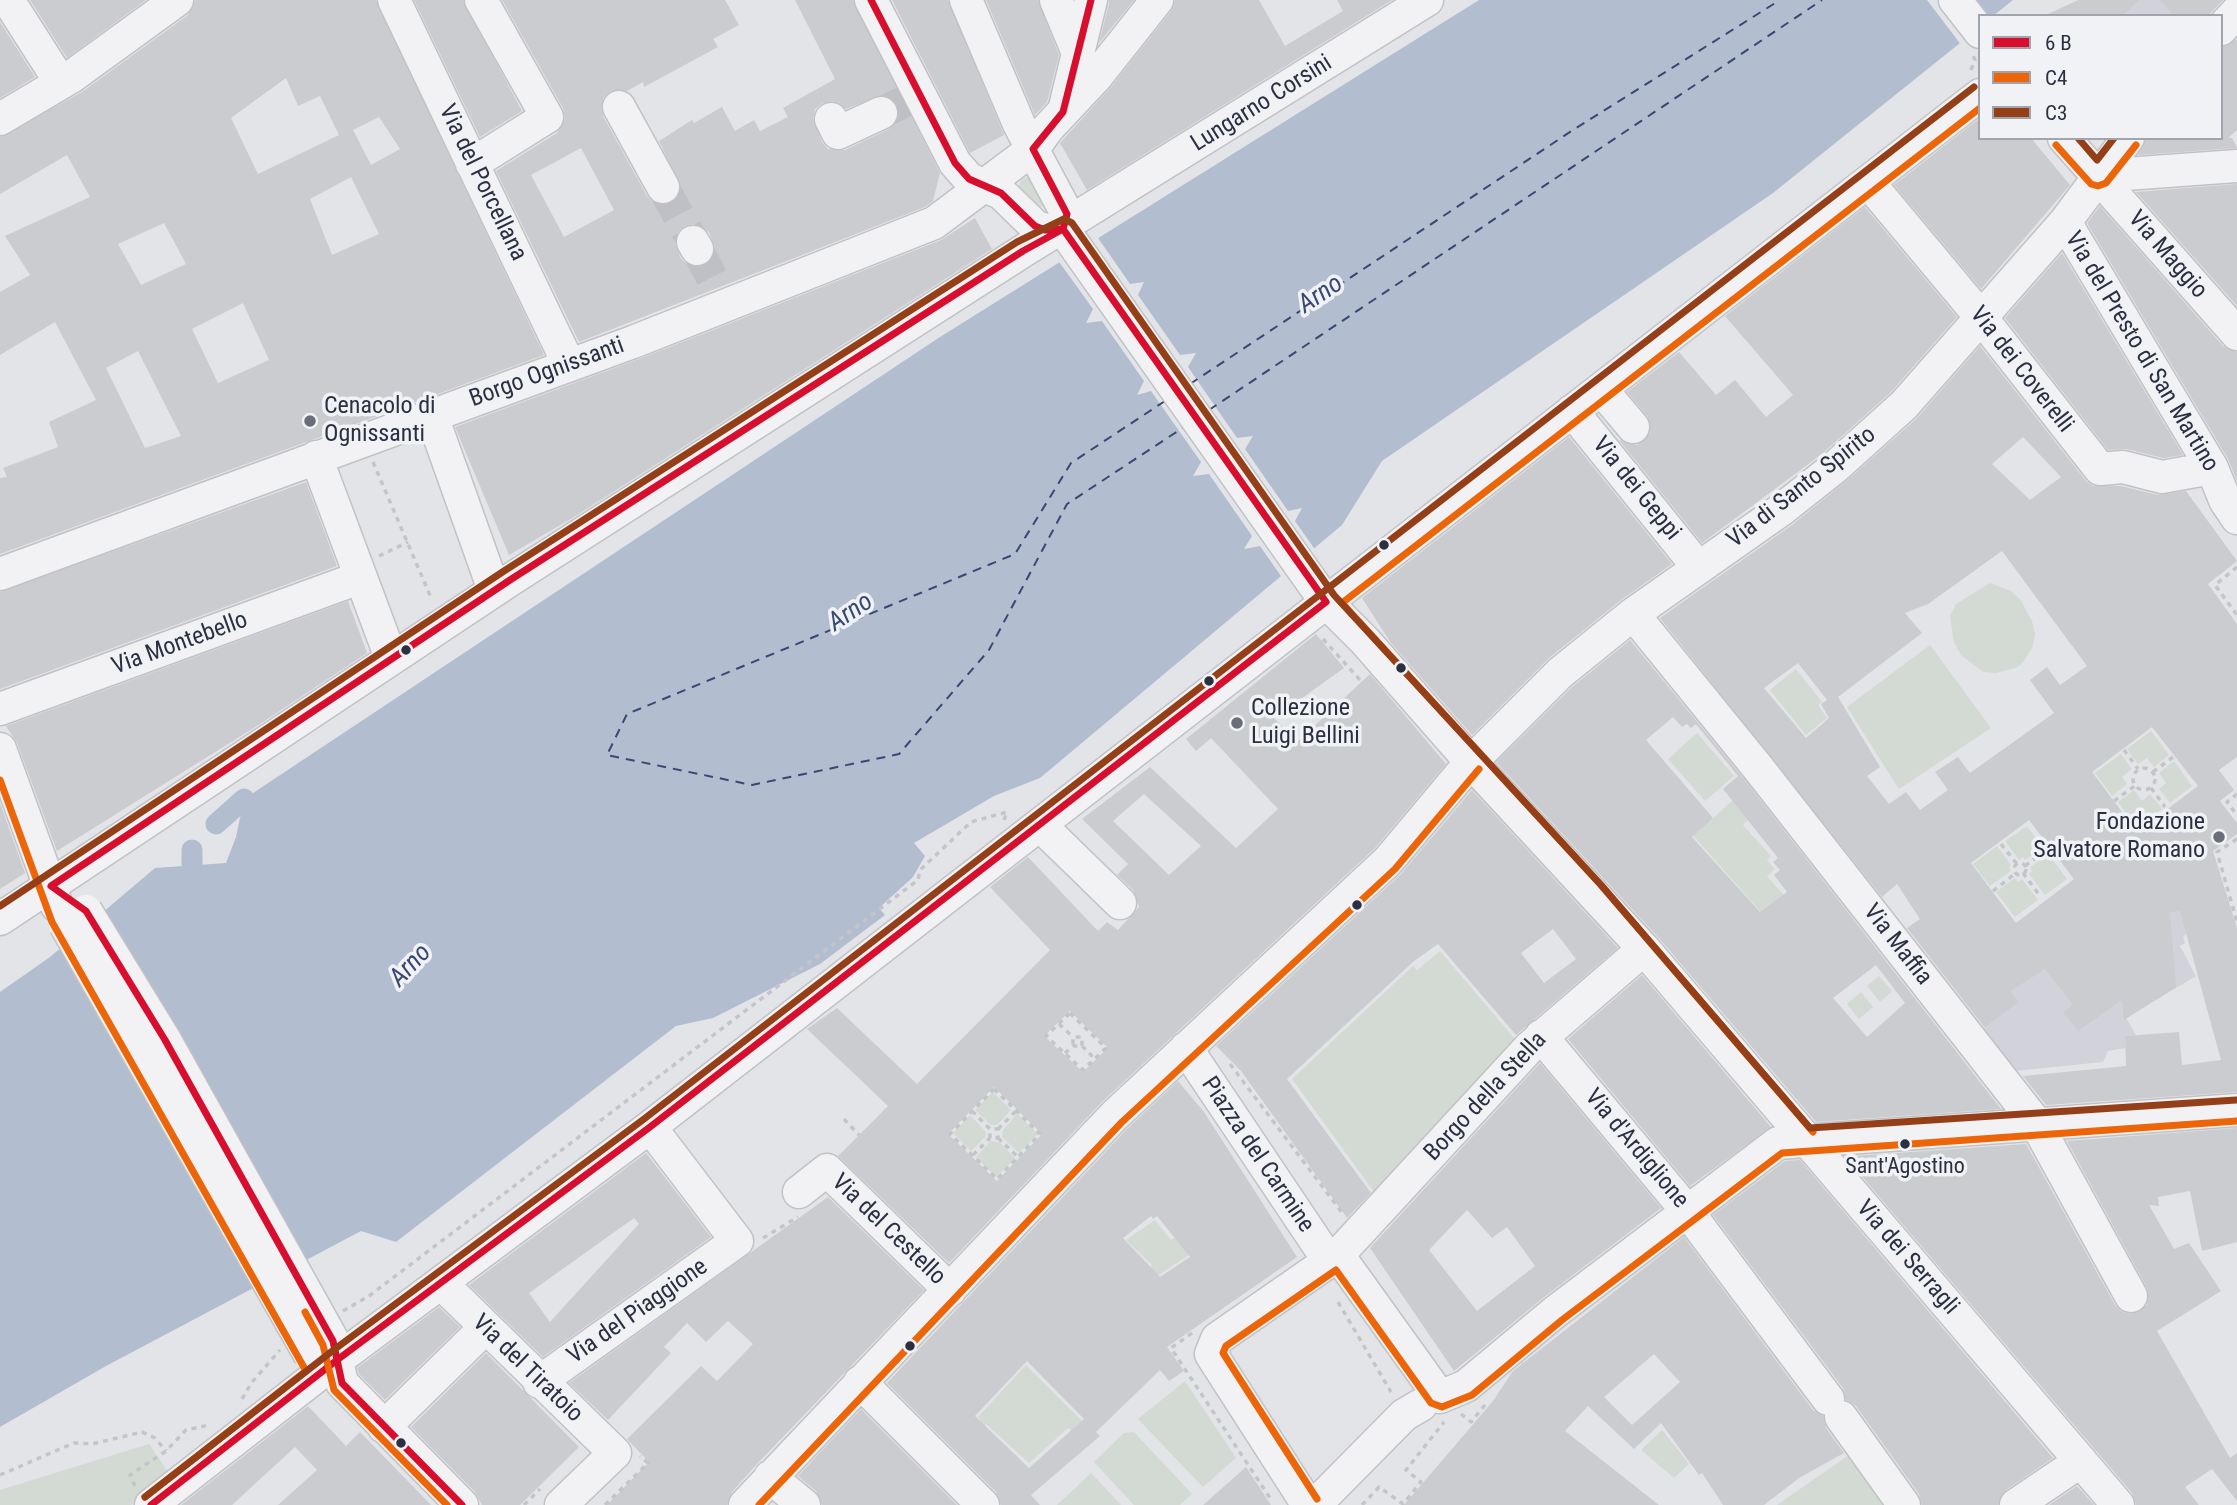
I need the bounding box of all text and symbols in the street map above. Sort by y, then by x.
legend [1978,14,2223,140]
text: 6 B [2045,31,2072,55]
street label: Lungarno Corsini [1186,49,1338,159]
text: C4 [2045,66,2067,90]
street label: Via del Porcellana [432,100,532,266]
text: C3 [2045,101,2067,125]
street label: Via Maggio [2121,205,2213,305]
street label: Via del Presto di San Martino [2058,227,2224,477]
water label: Arno [1293,269,1349,321]
street label: Via dei Coverelli [1963,301,2079,439]
street label: Borgo Ognissanti [466,332,628,414]
place label: Cenacolo di Ognissanti [324,393,436,449]
marker: Cenacolo di Ognissanti [302,413,318,429]
street label: Via di Santo Spirito [1722,421,1882,555]
street label: Via dei Geppi [1586,431,1686,547]
unlabelled marker [1377,538,1391,552]
water label: Arno [823,587,879,639]
street label: Via Montebello [108,606,252,682]
unlabelled marker [399,643,413,657]
unlabelled marker [1394,661,1408,675]
unlabelled marker [1202,674,1216,688]
place label: Collezione Luigi Bellini [1251,695,1360,751]
marker: Collezione Luigi Bellini [1229,715,1245,731]
place label: Fondazione Salvatore Romano [2033,809,2205,865]
marker: Fondazione Salvatore Romano [2211,829,2227,845]
unlabelled marker [1350,898,1364,912]
street label: Via Maffia [1856,899,1938,991]
water label: Arno [384,938,438,994]
street label: Borgo della Stella [1419,1026,1553,1168]
street label: Piazza del Carmine [1194,1072,1320,1238]
street label: Via d'Ardiglione [1578,1084,1694,1214]
marker: Sant'Agostino [1898,1137,1912,1151]
place label: Sant'Agostino [1845,1154,1965,1180]
street label: Via del Cestello [825,1168,951,1292]
street label: Via dei Serragli [1849,1195,1965,1321]
street label: Via del Piaggione [562,1253,714,1371]
street label: Via del Tiratoio [466,1309,588,1429]
unlabelled marker [903,1339,917,1353]
unlabelled marker [394,1436,408,1450]

